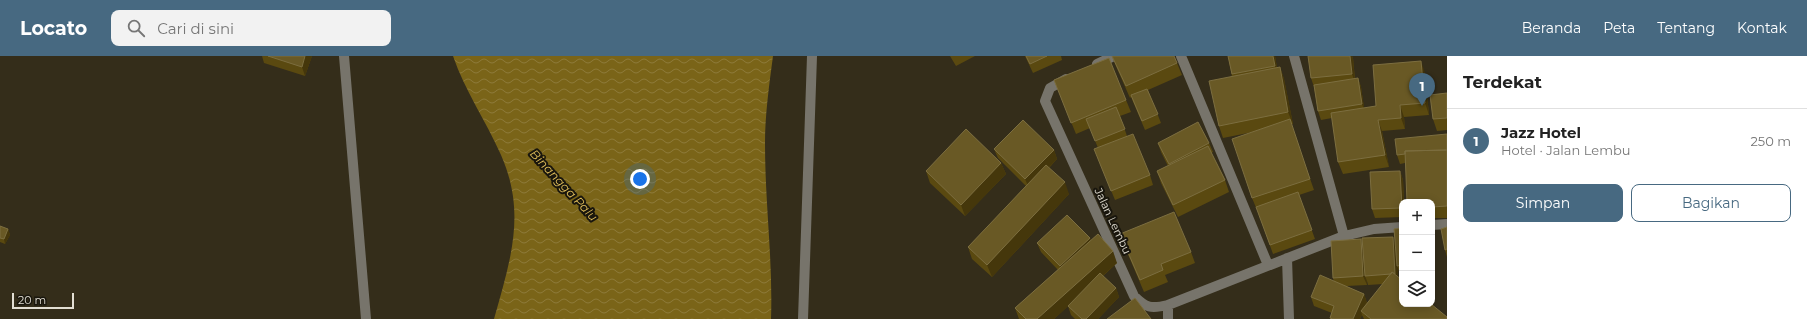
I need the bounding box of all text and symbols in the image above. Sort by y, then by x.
search box [111,10,391,46]
text: Locato [20,17,87,40]
icon: search [125,17,147,39]
text: Cari di sini [157,19,234,38]
text: Beranda [1522,19,1581,37]
text: Peta [1603,19,1635,37]
text: Tentang [1657,19,1715,37]
text: Kontak [1737,19,1787,37]
text: Terdekat [1463,72,1542,92]
pin: 1 [1409,73,1435,106]
text: Jazz Hotel [1501,123,1581,142]
text: 1 [1473,133,1479,149]
text: 250 m [1750,133,1791,149]
text: Hotel · Jalan Lembu [1501,142,1631,158]
water label: Binangga Palu [527,146,601,224]
your location [630,169,650,189]
button: Simpan [1463,184,1623,222]
button: Bagikan [1631,184,1791,222]
street label: Jalan Lembu [1091,185,1134,256]
map controls [1399,199,1435,307]
button: + [1399,199,1435,235]
button: − [1399,235,1435,271]
button: layers [1399,271,1435,307]
scale bar [12,291,74,310]
text: 20 m [18,293,46,307]

